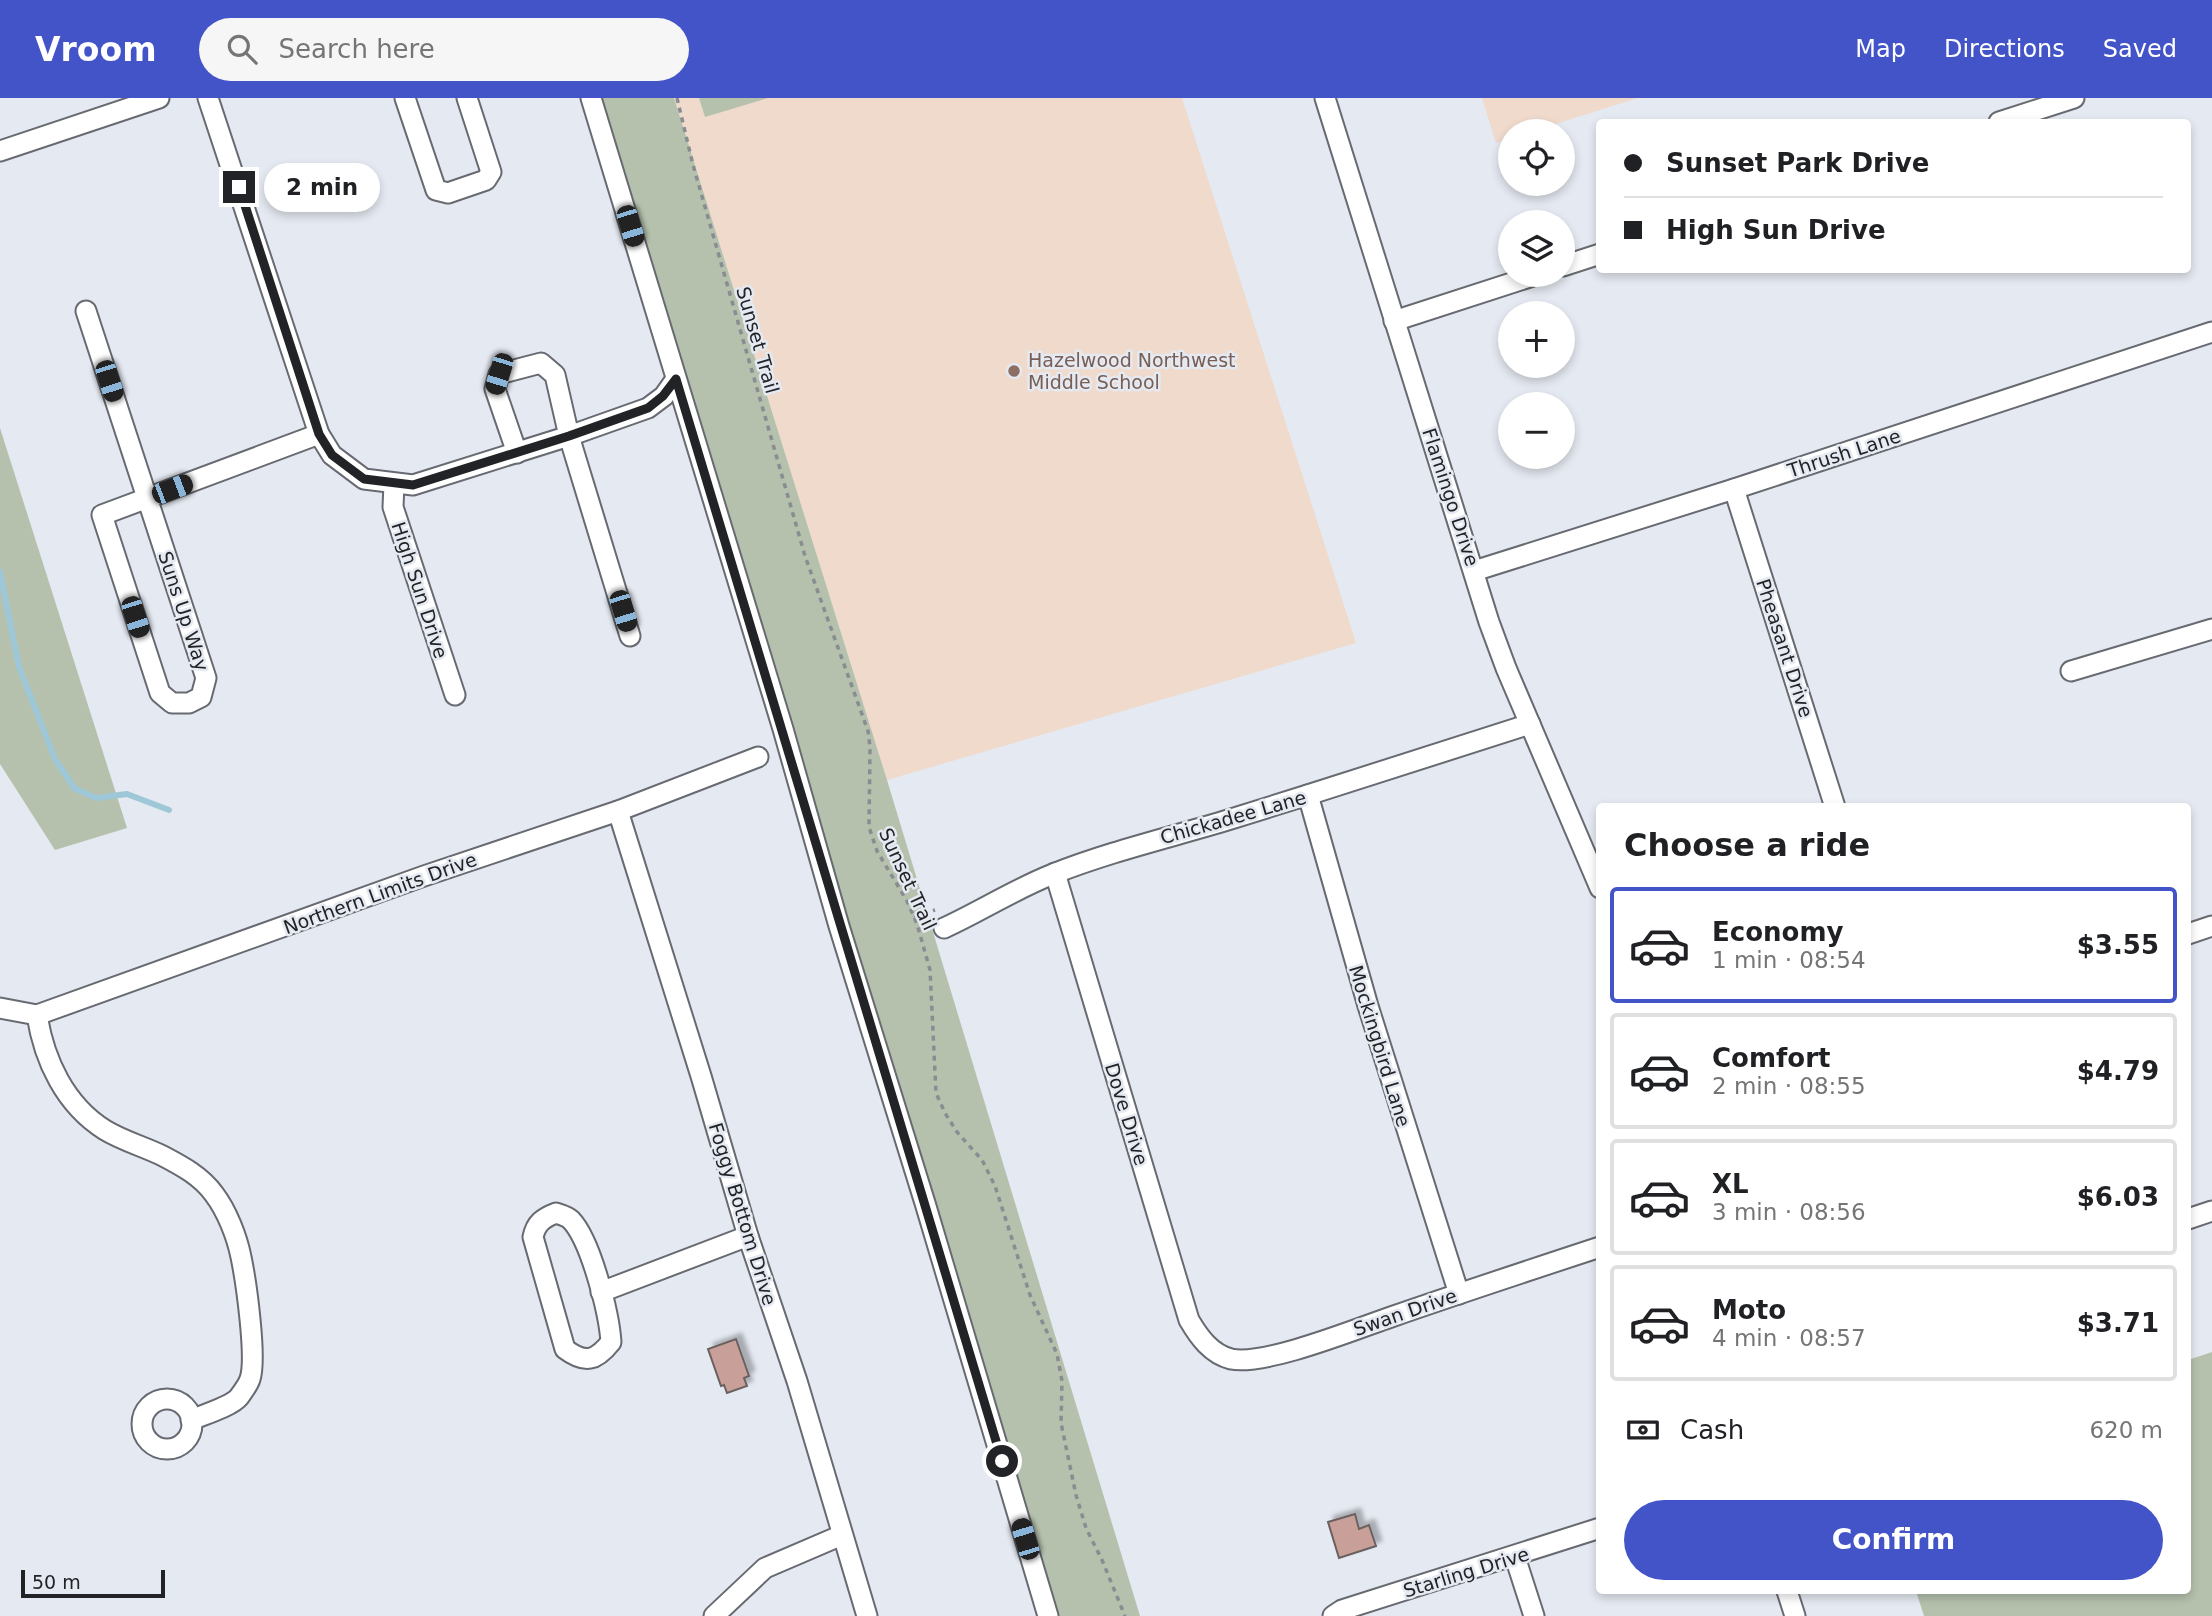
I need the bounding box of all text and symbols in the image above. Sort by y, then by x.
search box [199,18,689,81]
text: Vroom [35,30,157,69]
icon: search [223,30,261,68]
text: Search here [279,34,435,64]
text: Map [1855,35,1906,63]
text: Directions [1944,35,2065,63]
text: Saved [2103,35,2177,63]
map controls [1498,119,1575,469]
button: locate [1498,119,1575,196]
text: Sunset Park Drive [1666,148,1929,178]
callout: 2 min [264,162,379,212]
route end [223,171,255,203]
text: 2 min [286,174,358,200]
car [614,203,647,249]
button: layers [1498,210,1575,287]
text: High Sun Drive [1666,215,1886,245]
street label: Sunset Trail [732,284,784,396]
button: + [1498,301,1575,378]
place label: Hazelwood Northwest Middle School [1028,349,1235,393]
car [483,351,516,397]
car [93,358,126,404]
marker: Hazelwood Northwest Middle School [1006,363,1022,379]
button: − [1498,392,1575,469]
street label: Thrush Lane [1784,424,1903,482]
street label: Flamingo Drive [1418,425,1484,569]
car [149,472,196,506]
street label: High Sun Drive [388,519,452,661]
street label: Suns Up Way [154,548,214,674]
street label: Pheasant Drive [1752,576,1818,720]
car [607,588,640,634]
car [119,594,152,640]
street label: Chickadee Lane [1157,786,1309,848]
street label: Sunset Trail [875,824,941,934]
text: Choose a ride [1624,826,1870,864]
street label: Northern Limits Drive [280,848,480,938]
icon: car [1628,914,1691,977]
text: Economy [1712,917,1843,947]
text: $3.55 [2077,930,2159,960]
text: 1 min · 08:54 [1712,947,1866,973]
street label: Mockingbird Lane [1345,963,1415,1129]
icon: car [1628,1040,1691,1103]
text: Comfort [1712,1043,1830,1073]
text: $4.79 [2077,1056,2159,1086]
street label: Dove Drive [1101,1060,1153,1168]
text: 2 min · 08:55 [1712,1073,1866,1099]
street label: Foggy Bottom Drive [705,1120,781,1308]
icon: car [1628,1166,1691,1229]
text: XL [1712,1169,1749,1199]
text: $6.03 [2077,1182,2159,1212]
text: 3 min · 08:56 [1712,1199,1866,1225]
street label: Swan Drive [1350,1284,1460,1340]
icon: car [1628,1292,1691,1355]
text: Moto [1712,1295,1786,1325]
text: $3.71 [2077,1308,2159,1338]
text: 4 min · 08:57 [1712,1325,1866,1351]
icon: cash [1624,1411,1662,1449]
text: Cash [1680,1415,1744,1445]
text: 620 m [2089,1417,2163,1443]
route start [986,1445,1018,1477]
button: Confirm [1624,1500,2163,1580]
car [1009,1516,1042,1562]
street label: Starling Drive [1400,1542,1532,1602]
scale bar [21,1567,164,1599]
text: 50 m [32,1571,81,1593]

